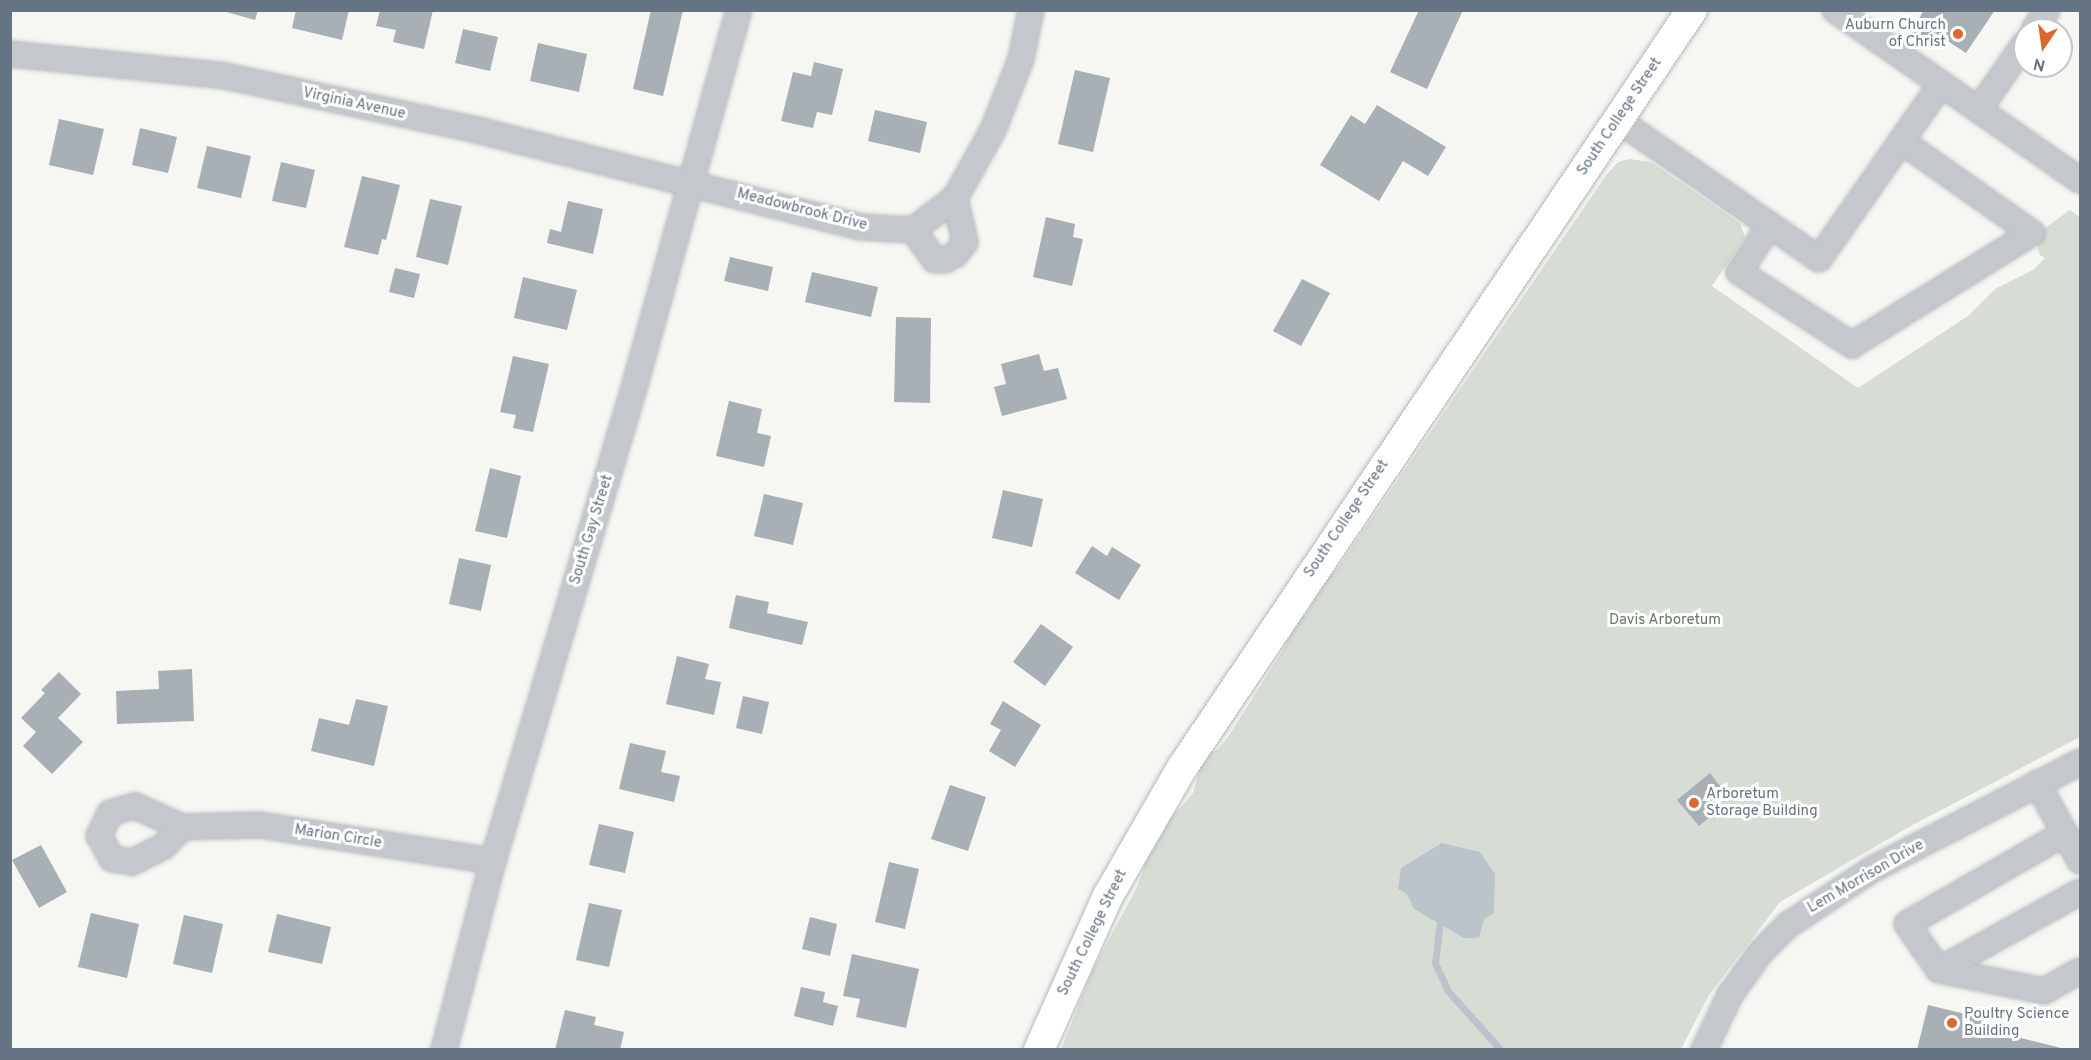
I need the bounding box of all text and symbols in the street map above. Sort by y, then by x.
place label: Auburn Church of Christ [1845,16,1946,51]
north arrow [2013,18,2073,78]
marker: Auburn Church of Christ [1951,27,1965,41]
text: N [2032,53,2047,75]
street label: South College Street [1574,55,1666,179]
street label: Virginia Avenue [301,84,407,124]
street label: Meadowbrook Drive [735,185,869,235]
street label: South College Street [1301,457,1393,581]
street label: South Gay Street [567,473,617,587]
park label: Davis Arboretum [1609,612,1721,630]
place label: Arboretum Storage Building [1706,785,1818,820]
marker: Arboretum Storage Building [1687,796,1701,810]
street label: Marion Circle [293,821,383,853]
street label: Lem Morrison Drive [1805,836,1927,918]
street label: South College Street [1055,867,1131,999]
place label: Poultry Science Building [1964,1005,2069,1040]
marker: Poultry Science Building [1945,1016,1959,1030]

